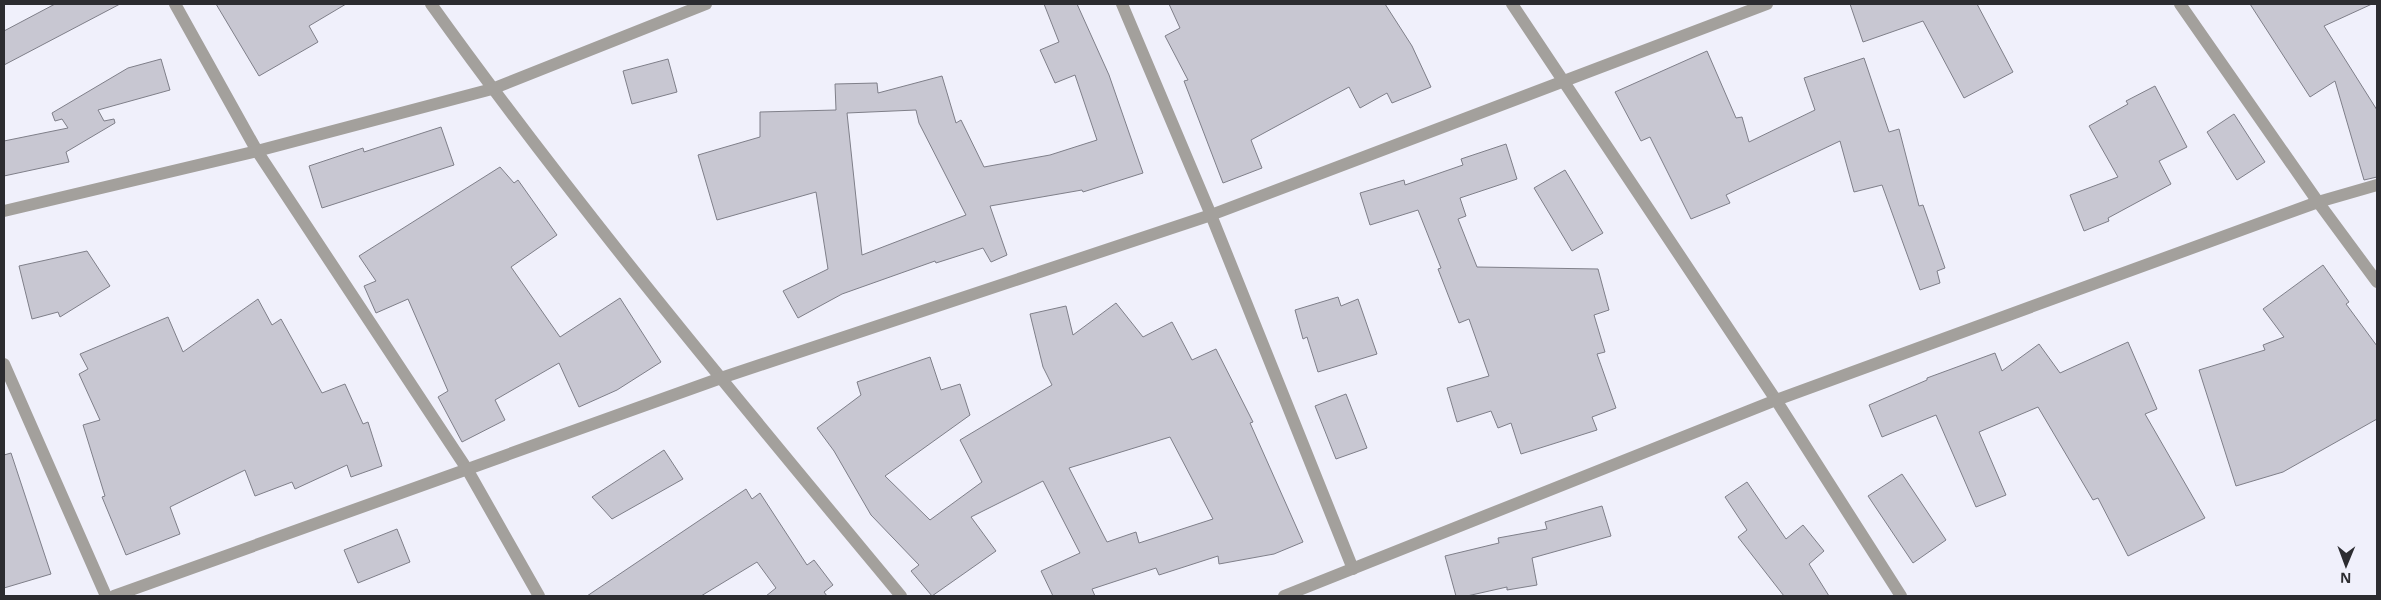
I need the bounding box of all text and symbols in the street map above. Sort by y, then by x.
north arrow [2321,540,2371,590]
text: N [2340,569,2352,588]

